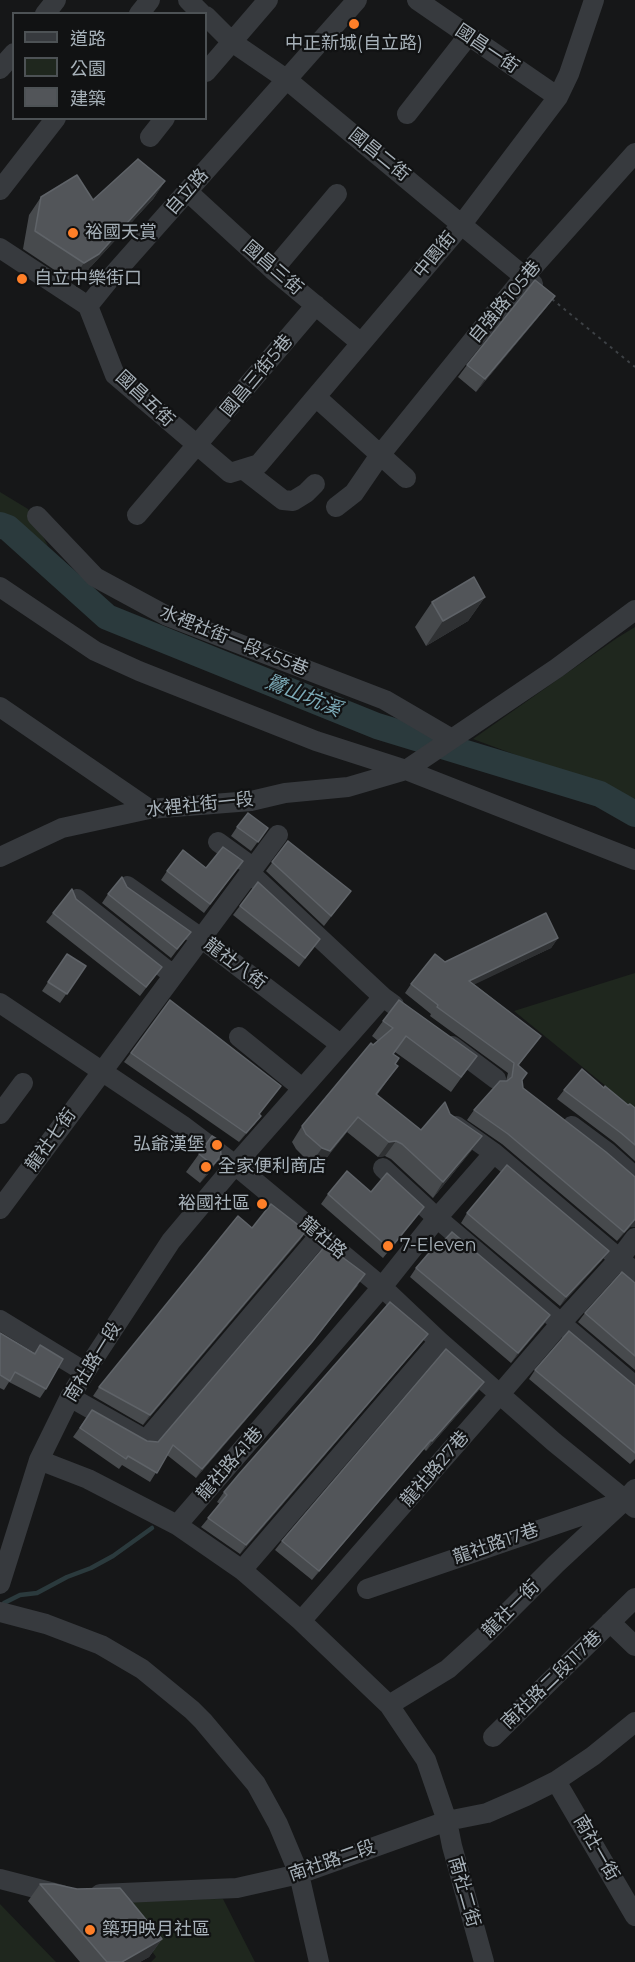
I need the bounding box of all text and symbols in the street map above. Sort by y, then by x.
legend [12,12,207,120]
marker: 中正新城(自立路) [347,17,361,31]
street label: 國昌一街 [451,20,523,78]
text: 道路 [70,28,106,50]
place label: 中正新城(自立路) [285,33,423,55]
text: 公園 [70,58,106,80]
text: 建築 [70,88,106,110]
street label: 國昌二街 [344,124,414,186]
street label: 自立路 [161,165,213,219]
place label: 裕國天賞 [85,222,157,244]
marker: 裕國天賞 [66,226,80,240]
street label: 中園街 [409,227,461,283]
street label: 國昌三街 [239,236,307,300]
street label: 自強路105巷 [464,257,546,347]
place label: 自立中樂街口 [34,268,142,290]
marker: 自立中樂街口 [15,272,29,286]
street label: 國昌三街5巷 [217,331,297,421]
street label: 國昌五街 [111,367,179,431]
street label: 水裡社街一段455巷 [157,601,311,681]
water label: 鷺山坑溪 [261,670,345,722]
street label: 水裡社街一段 [145,789,255,821]
street label: 龍社八街 [200,934,270,994]
street label: 龍社七街 [21,1105,81,1175]
place label: 弘爺漢堡 [133,1134,205,1156]
marker: 弘爺漢堡 [210,1138,224,1152]
place label: 全家便利商店 [218,1156,326,1178]
marker: 全家便利商店 [199,1160,213,1174]
place label: 裕國社區 [178,1193,250,1215]
marker: 裕國社區 [255,1197,269,1211]
street label: 龍社路 [295,1212,351,1264]
place label: 7-Eleven [400,1235,477,1257]
marker: 7-Eleven [381,1239,395,1253]
street label: 南社路一段 [60,1318,126,1406]
street label: 龍社路41巷 [192,1423,268,1505]
street label: 龍社路27巷 [396,1427,474,1511]
street label: 龍社路17巷 [450,1519,542,1569]
street label: 龍社一街 [478,1576,544,1642]
street label: 南社路二段117巷 [497,1627,607,1733]
street label: 南社一街 [569,1811,623,1885]
street label: 南社路二段 [286,1836,378,1886]
street label: 南社二街 [444,1854,484,1930]
place label: 築玥映月社區 [102,1919,210,1941]
marker: 築玥映月社區 [83,1923,97,1937]

